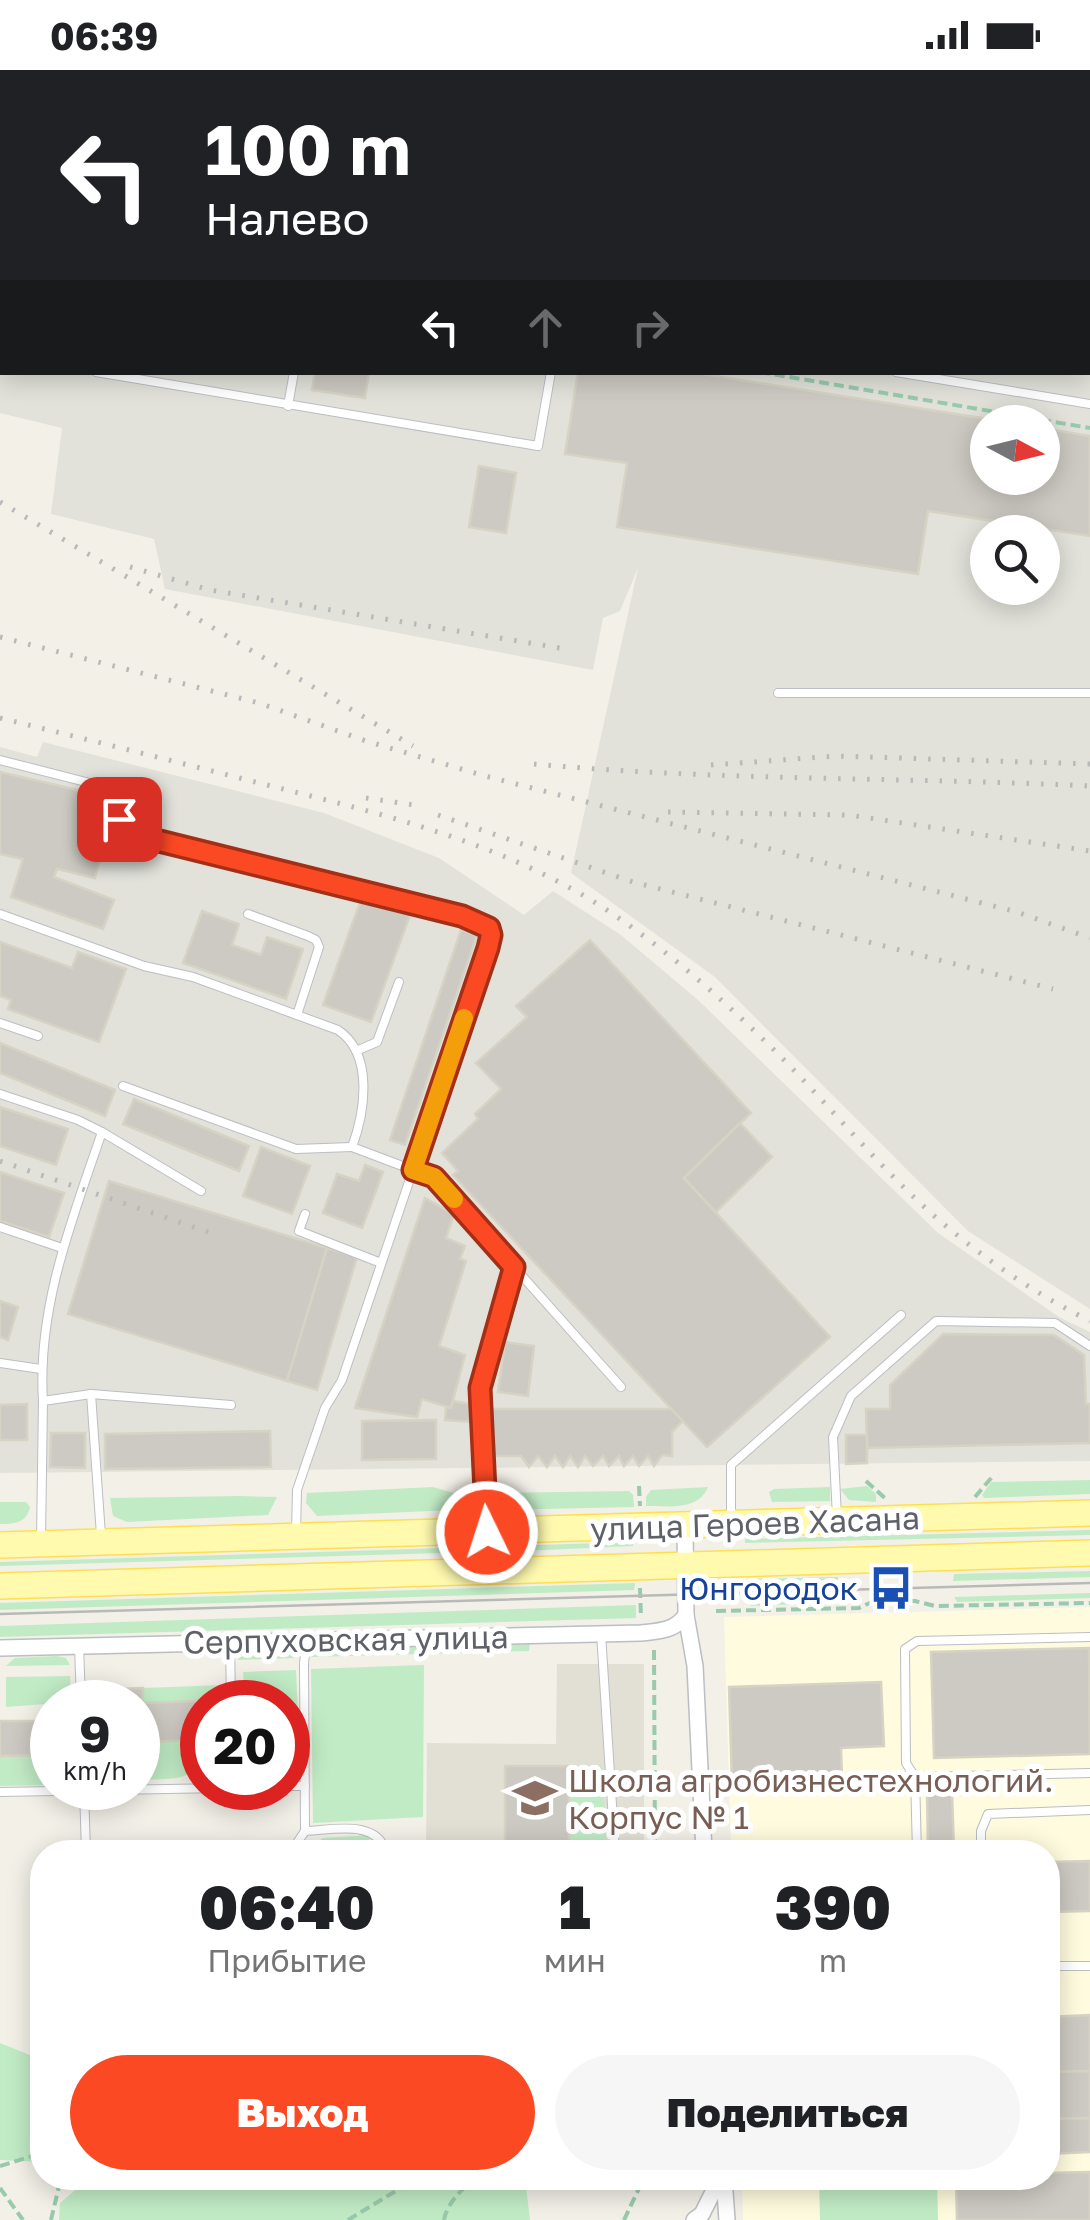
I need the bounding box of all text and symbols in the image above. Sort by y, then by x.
text: 06:39 [50,13,158,58]
text: 100 m [205,106,411,190]
icon: left [40,110,170,240]
text: Налево [205,191,369,245]
icon: left [413,300,468,355]
icon: ahead [518,300,573,355]
icon: right [623,300,678,355]
north arrow [970,405,1060,495]
map controls [970,405,1060,605]
button: search [970,515,1060,605]
pin [77,777,162,862]
icon: arrive [92,792,147,847]
position arrow [435,1480,539,1584]
street label: улица Героев Хасана [589,1498,921,1548]
bus stop icon: Юнгородок [867,1564,915,1612]
place label: Юнгородок [679,1569,858,1607]
street label: Серпуховская улица [183,1617,509,1661]
speed limit sign: 20 [180,1680,310,1810]
text: 9 [79,1703,111,1763]
text: km/h [63,1755,127,1786]
place label: Школа агробизнестехнологий. Корпус № 1 [568,1761,1054,1836]
school or university icon: Школа агробизнестехнологий. Корпус № 1 [511,1774,559,1822]
text: 06:40 [199,1870,375,1942]
text: 1 [559,1870,591,1942]
text: 390 [775,1870,891,1942]
text: Прибытие [207,1941,367,1979]
text: мин [544,1941,606,1979]
text: m [819,1941,847,1979]
button: Выход [70,2055,535,2170]
button: Поделиться [555,2055,1020,2170]

